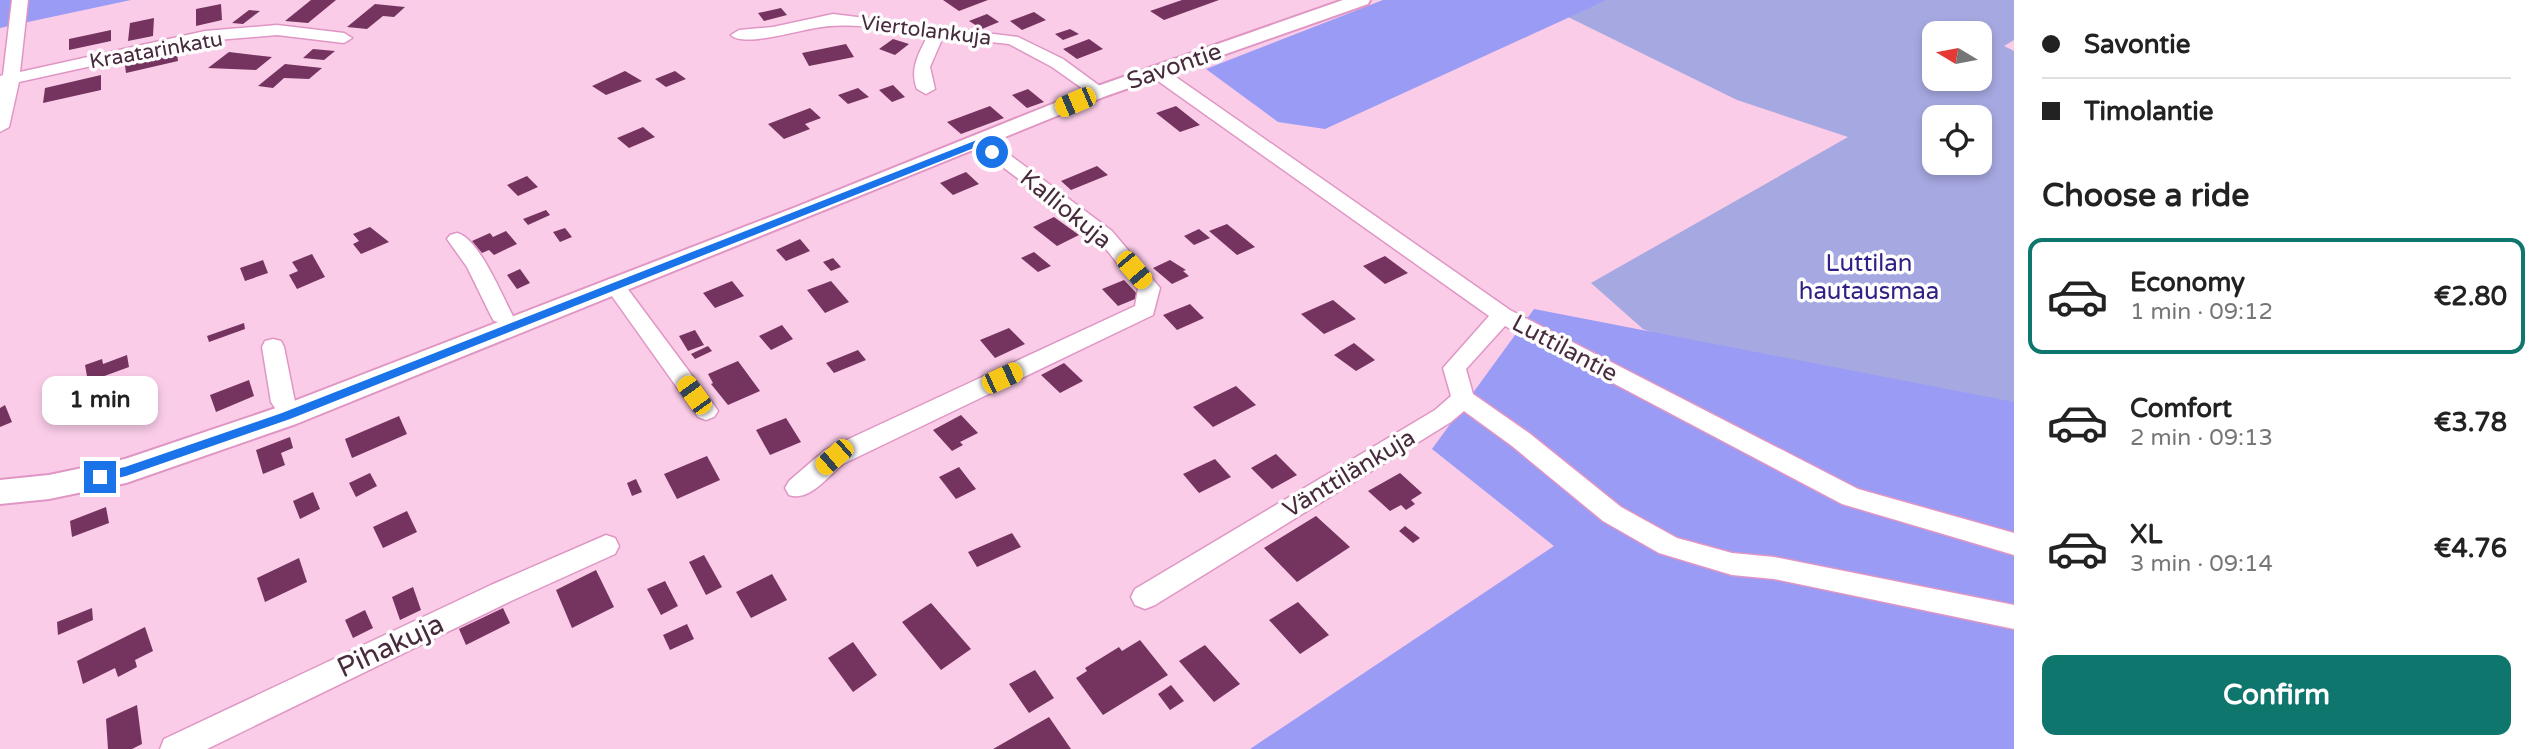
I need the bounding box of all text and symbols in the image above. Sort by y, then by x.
street label: Viertolankuja [859,10,993,51]
north arrow [1922,21,1992,91]
map controls [1922,21,1992,175]
street label: Kraatarinkatu [87,26,225,75]
text: Savontie [2084,29,2190,60]
street label: Savontie [1123,37,1225,96]
car [1052,84,1099,120]
text: Timolantie [2084,96,2213,127]
button: locate [1922,105,1992,175]
route start [976,136,1008,168]
street label: Kalliokuja [1014,164,1117,255]
text: Choose a ride [2042,177,2249,215]
car [1113,247,1156,293]
park label: Luttilan hautausmaa [1799,249,1939,306]
icon: car [2046,265,2109,328]
text: Economy [2130,267,2245,298]
text: €2.80 [2434,281,2507,312]
text: 1 min · 09:12 [2130,298,2273,326]
street label: Luttilantie [1507,309,1622,388]
car [979,360,1026,396]
car [674,372,715,418]
callout: 1 min [42,376,158,424]
text: 1 min [69,386,131,414]
icon: car [2046,391,2109,454]
text: Comfort [2130,393,2232,424]
text: €3.78 [2434,407,2507,438]
street label: Vänttilänkuja [1278,423,1421,524]
text: 2 min · 09:13 [2130,424,2273,452]
car [812,435,857,479]
route end [84,461,116,493]
icon: car [2046,517,2109,580]
text: XL [2130,519,2162,550]
text: €4.76 [2434,533,2507,564]
text: 3 min · 09:14 [2130,550,2273,578]
street label: Pihakuja [332,607,449,685]
button: Confirm [2042,655,2511,735]

